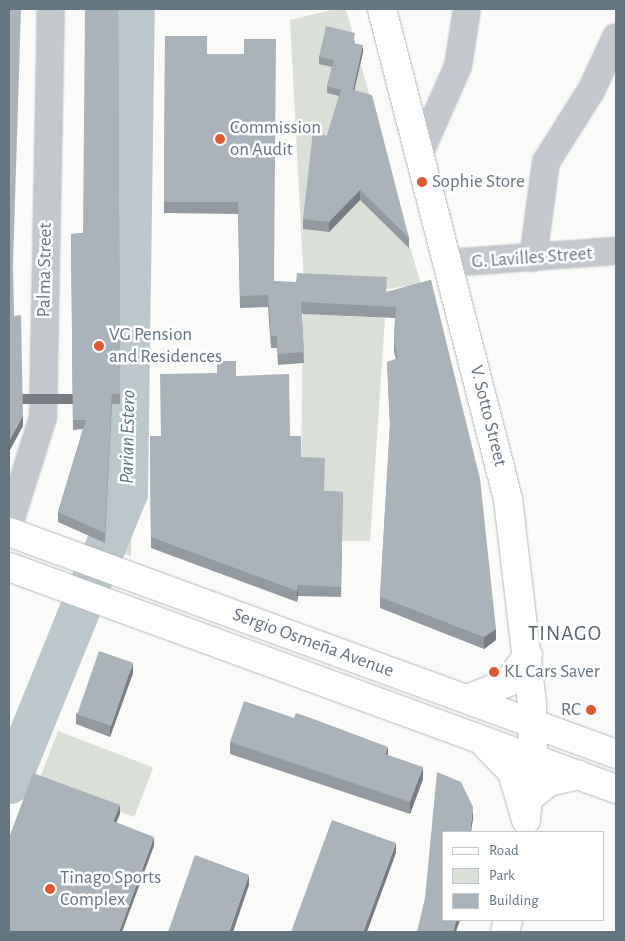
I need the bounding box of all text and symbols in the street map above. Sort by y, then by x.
place label: Commission on Audit [230,117,321,161]
marker: Commission on Audit [214,133,226,145]
place label: Sophie Store [432,171,525,193]
marker: Sophie Store [416,176,428,188]
street label: Palma Street [33,222,57,318]
street label: G. Lavilles Street [471,242,593,274]
place label: VG Pension and Residences [109,324,222,368]
marker: VG Pension and Residences [93,340,105,352]
street label: V. Sotto Street [464,363,512,469]
water label: Parian Estero [115,390,141,484]
street label: Sergio Osmeña Avenue [229,603,397,683]
district label: TINAGO [527,621,603,647]
place label: KL Cars Saver [504,661,600,683]
marker: KL Cars Saver [488,666,500,678]
place label: RC [561,699,581,721]
marker: RC [585,704,597,716]
legend [442,831,605,921]
text: Road [489,843,519,858]
place label: Tinago Sports Complex [60,867,161,911]
text: Park [489,868,515,883]
marker: Tinago Sports Complex [44,883,56,895]
text: Building [489,893,539,908]

